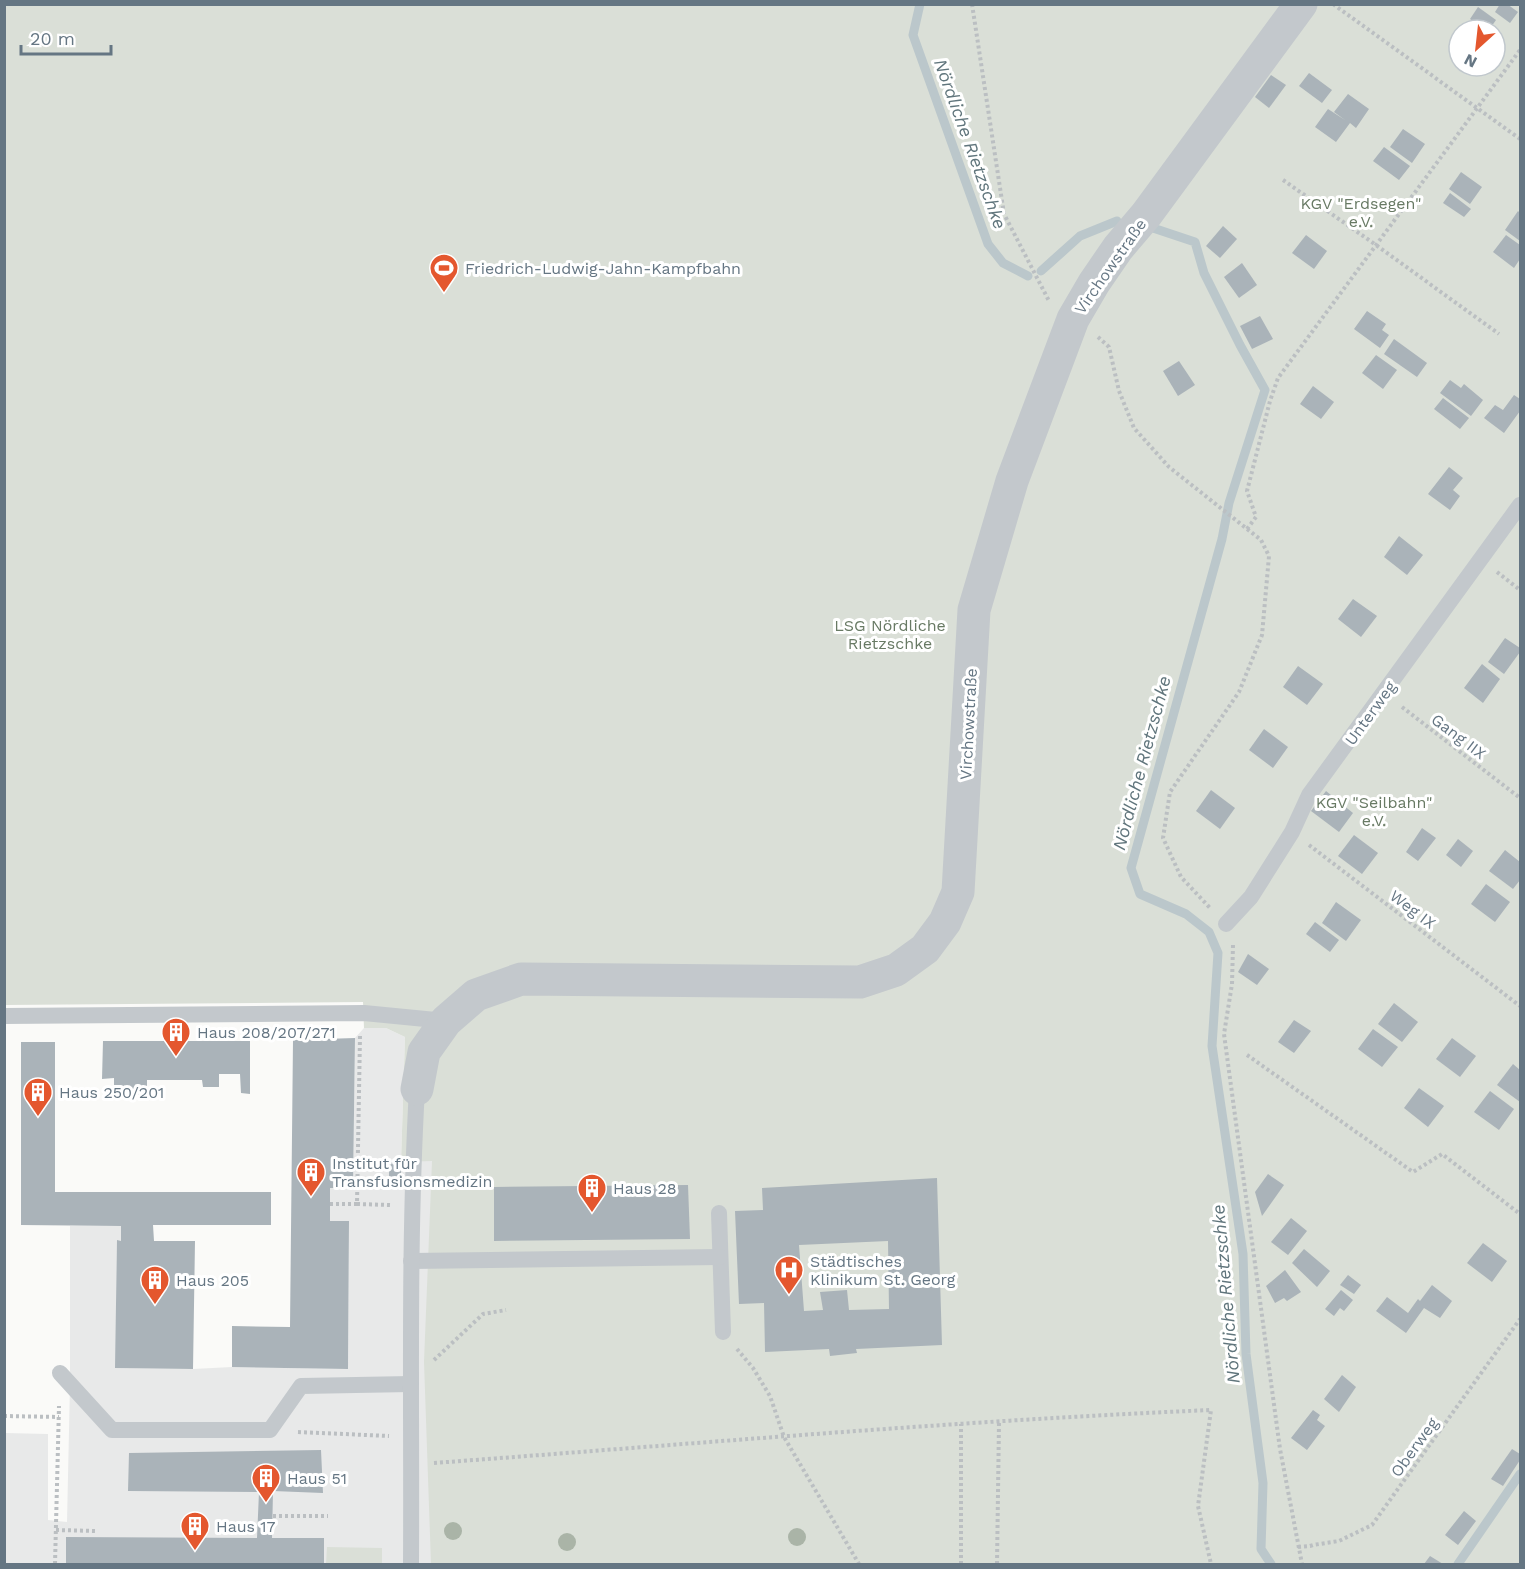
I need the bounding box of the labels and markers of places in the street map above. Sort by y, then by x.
sports icon: Friedrich-Ludwig-Jahn-Kampfbahn [428,252,460,294]
place label: Friedrich-Ludwig-Jahn-Kampfbahn [465,259,741,278]
building icon: Haus 208/207/271 [160,1016,192,1058]
place label: Haus 208/207/271 [197,1023,336,1042]
building icon: Haus 250/201 [22,1076,54,1118]
place label: Haus 250/201 [59,1083,164,1102]
place label: Institut für Transfusionsmedizin [332,1154,493,1191]
building icon: Institut für Transfusionsmedizin [295,1156,327,1198]
building icon: Haus 28 [576,1172,608,1214]
place label: Haus 28 [613,1179,677,1198]
place label: Städtisches Klinikum St. Georg [810,1252,956,1289]
hospital icon: Städtisches Klinikum St. Georg [773,1254,805,1296]
building icon: Haus 205 [139,1264,171,1306]
place label: Haus 205 [176,1271,249,1290]
building icon: Haus 51 [250,1462,282,1504]
place label: Haus 51 [287,1469,347,1488]
building icon: Haus 17 [179,1510,211,1552]
place label: Haus 17 [216,1517,275,1536]

